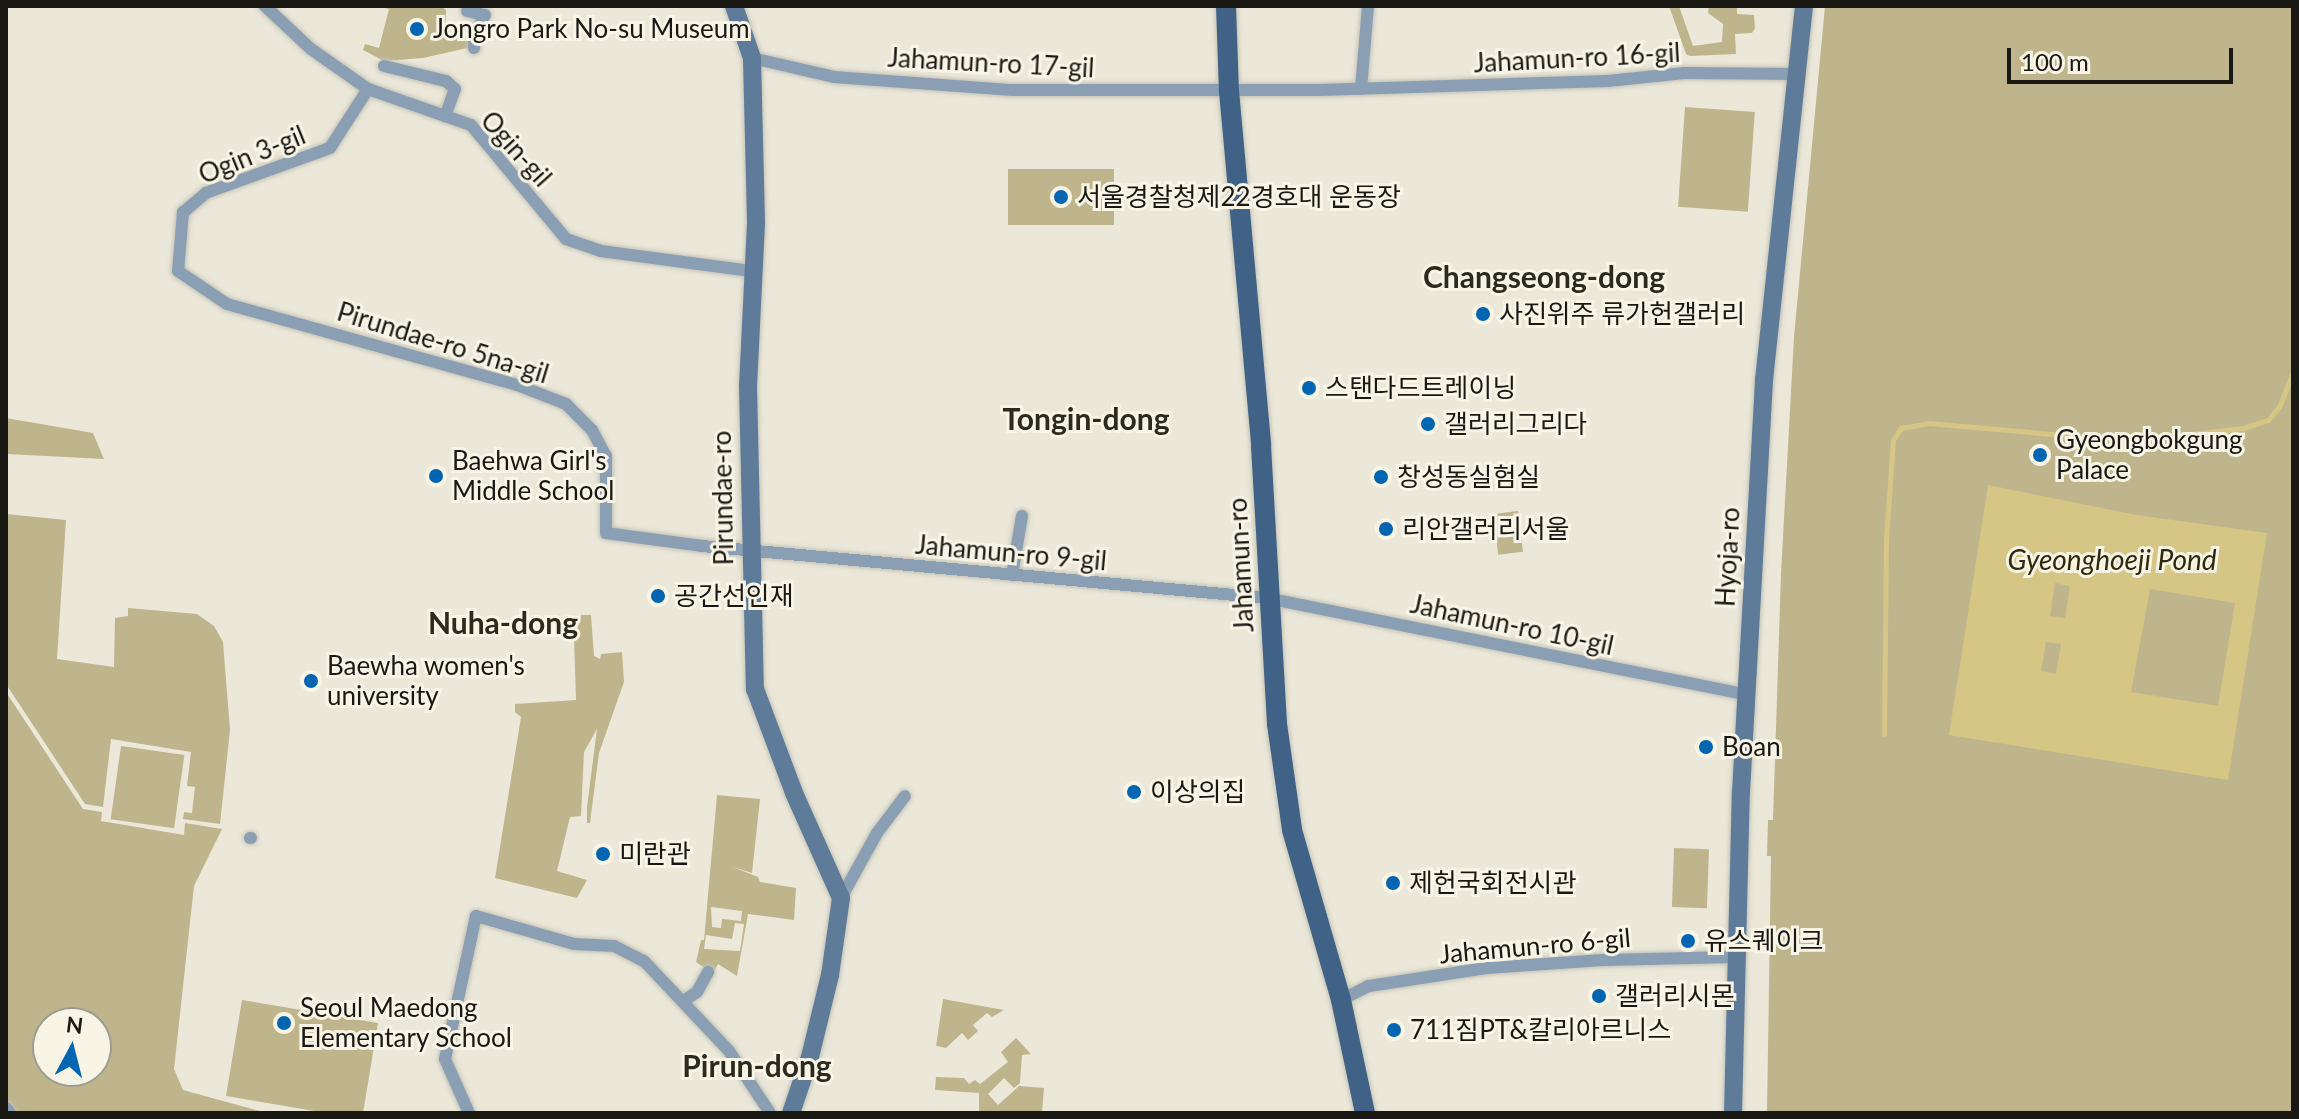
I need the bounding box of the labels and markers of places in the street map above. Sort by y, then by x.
place label: Jongro Park No-su Museum [433,13,750,45]
marker: Jongro Park No-su Museum [408,20,426,38]
place label: 서울경찰청제22경호대 운동장 [1077,181,1401,213]
marker: 서울경찰청제22경호대 운동장 [1052,188,1070,206]
place label: 사진위주 류가헌갤러리 [1499,298,1745,330]
marker: 사진위주 류가헌갤러리 [1474,305,1492,323]
place label: 스탠다드트레이닝 [1325,372,1516,404]
marker: 스탠다드트레이닝 [1300,379,1318,397]
place label: 갤러리그리다 [1444,408,1588,440]
marker: 갤러리그리다 [1419,415,1437,433]
place label: Gyeongbokgung Palace [2056,424,2243,486]
place label: Baehwa Girl's Middle School [452,445,614,506]
marker: Gyeongbokgung Palace [2031,446,2049,464]
place label: 창성동실험실 [1397,461,1541,493]
marker: Baehwa Girl's Middle School [427,467,445,485]
marker: 창성동실험실 [1372,468,1390,486]
place label: 리안갤러리서울 [1402,513,1569,545]
marker: 리안갤러리서울 [1377,520,1395,538]
place label: 공간선인재 [674,580,794,612]
marker: 공간선인재 [649,587,667,605]
place label: Baewha women's university [327,650,525,712]
marker: Baewha women's university [302,672,320,690]
place label: Boan [1722,731,1781,763]
marker: Boan [1697,738,1715,756]
place label: 이상의집 [1150,776,1246,808]
marker: 이상의집 [1125,783,1143,801]
place label: 미란관 [619,838,691,870]
marker: 미란관 [594,845,612,863]
place label: 제헌국회전시관 [1409,867,1576,899]
marker: 제헌국회전시관 [1384,874,1402,892]
place label: 유스퀘이크 [1704,925,1824,957]
marker: 유스퀘이크 [1679,932,1697,950]
place label: 갤러리시몬 [1615,980,1735,1012]
marker: 갤러리시몬 [1590,987,1608,1005]
place label: Seoul Maedong Elementary School [300,992,513,1054]
marker: Seoul Maedong Elementary School [275,1014,293,1032]
place label: 711짐PT&칼리아르니스 [1410,1014,1671,1046]
marker: 711짐PT&칼리아르니스 [1385,1021,1403,1039]

